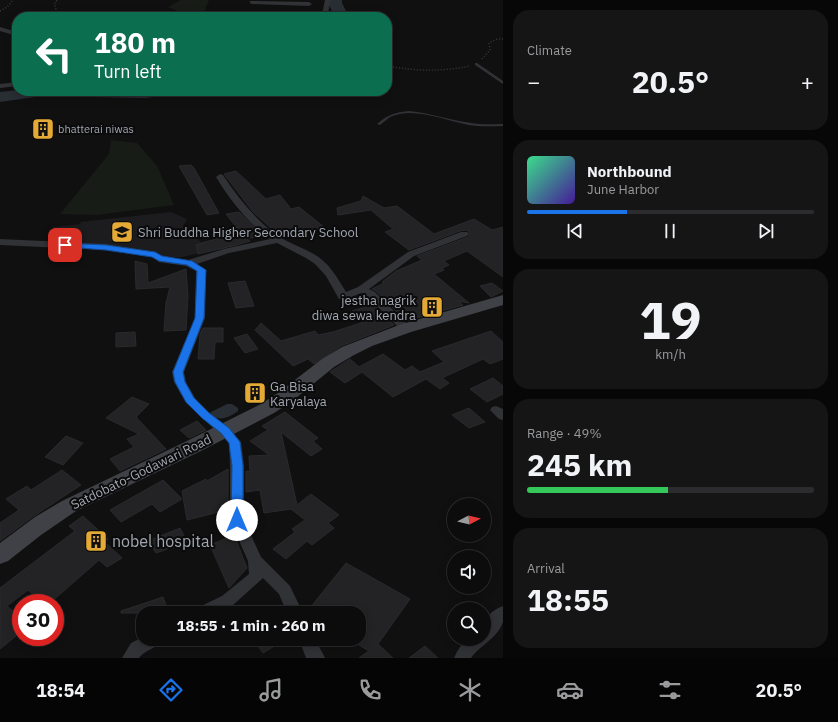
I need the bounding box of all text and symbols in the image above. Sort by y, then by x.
text: 180 m [94,24,176,61]
icon: left [28,28,80,80]
text: Climate [527,42,572,59]
text: Turn left [94,60,162,83]
text: 20.5° [632,62,709,101]
text: − [527,67,540,96]
text: + [801,67,814,96]
building icon: bhatterai niwas [30,116,56,142]
place label: bhatterai niwas [58,122,134,136]
text: Northbound [587,162,672,181]
text: June Harbor [587,181,659,198]
school or university icon: Shri Buddha Higher Secondary School [109,219,135,245]
icon: previous [564,220,586,242]
icon: pause [659,220,681,242]
icon: next [755,220,777,242]
place label: Shri Buddha Higher Secondary School [138,224,359,241]
pin [48,228,82,262]
icon: arrive [54,234,76,256]
text: 19 [639,286,702,353]
place label: jestha nagrik diwa sewa kendra [312,292,416,324]
building icon: jestha nagrik diwa sewa kendra [419,294,445,320]
text: km/h [655,346,686,363]
place label: Ga Bisa Karyalaya [270,378,327,410]
building icon: Ga Bisa Karyalaya [242,380,268,406]
text: Range · 49% [527,425,601,442]
street label: Satdobato-Godawari Road [68,431,214,513]
text: 245 km [527,445,632,484]
north arrow [447,498,491,542]
map controls [447,498,491,646]
position arrow [216,499,258,541]
building icon: nobel hospital [83,528,109,554]
place label: nobel hospital [112,531,214,551]
button: sound [447,550,491,594]
text: Arrival [527,560,565,577]
text: 18:55 [527,580,609,619]
speed limit sign: 30 [12,594,64,646]
button: search [447,602,491,646]
text: 18:55 · 1 min · 260 m [177,616,325,635]
icon: directions [157,676,185,704]
icon: music [257,676,285,704]
icon: phone [356,676,384,704]
icon: climate [456,676,484,704]
icon: car [556,676,584,704]
icon: filters [656,676,684,704]
text: 18:54 [36,679,85,702]
text: 20.5° [756,679,802,702]

